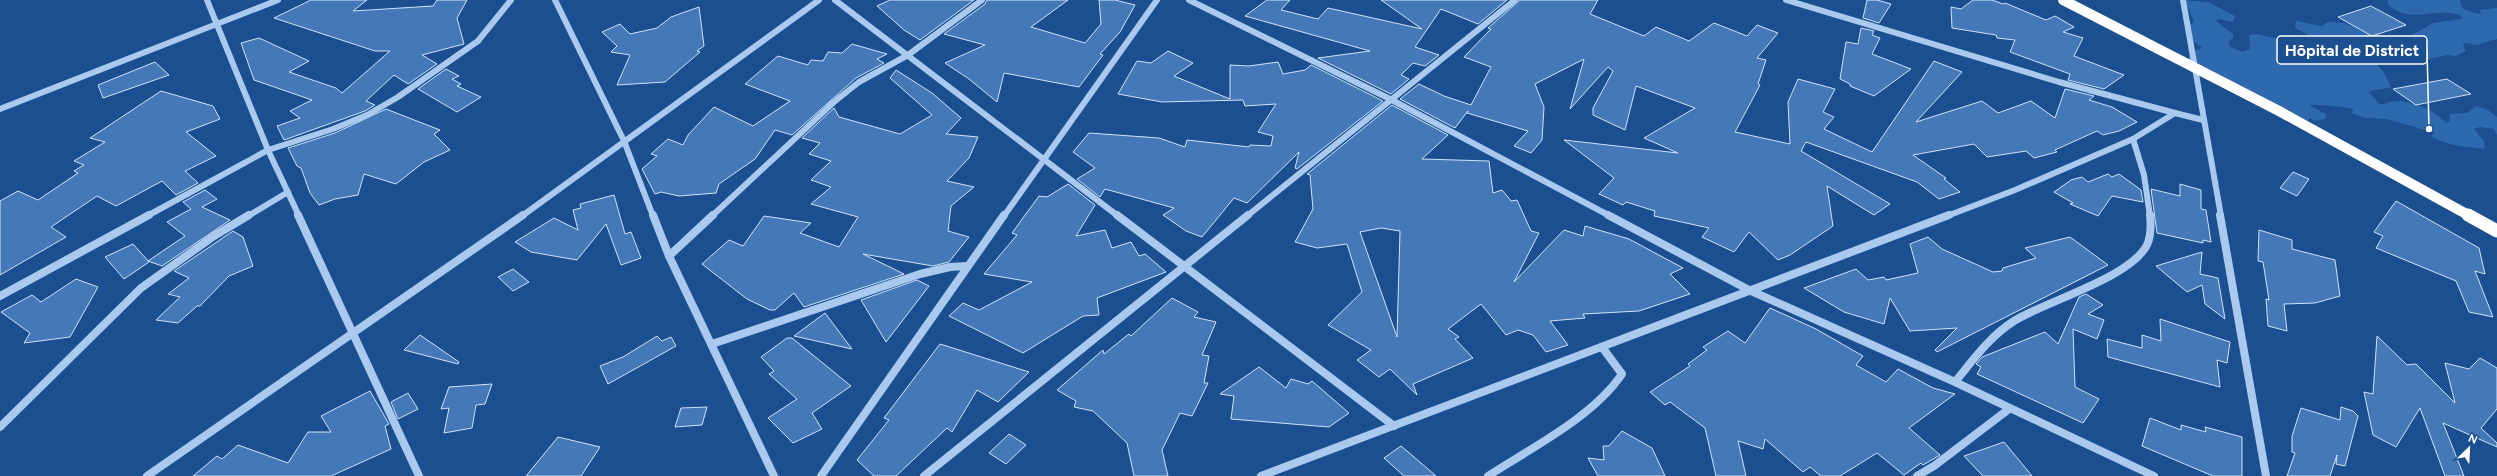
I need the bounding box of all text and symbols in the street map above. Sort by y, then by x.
callout: Hôpital de District [2277,36,2427,64]
text: Hôpital de District [2285,41,2419,60]
north arrow [2449,428,2489,468]
text: N [2466,432,2479,447]

